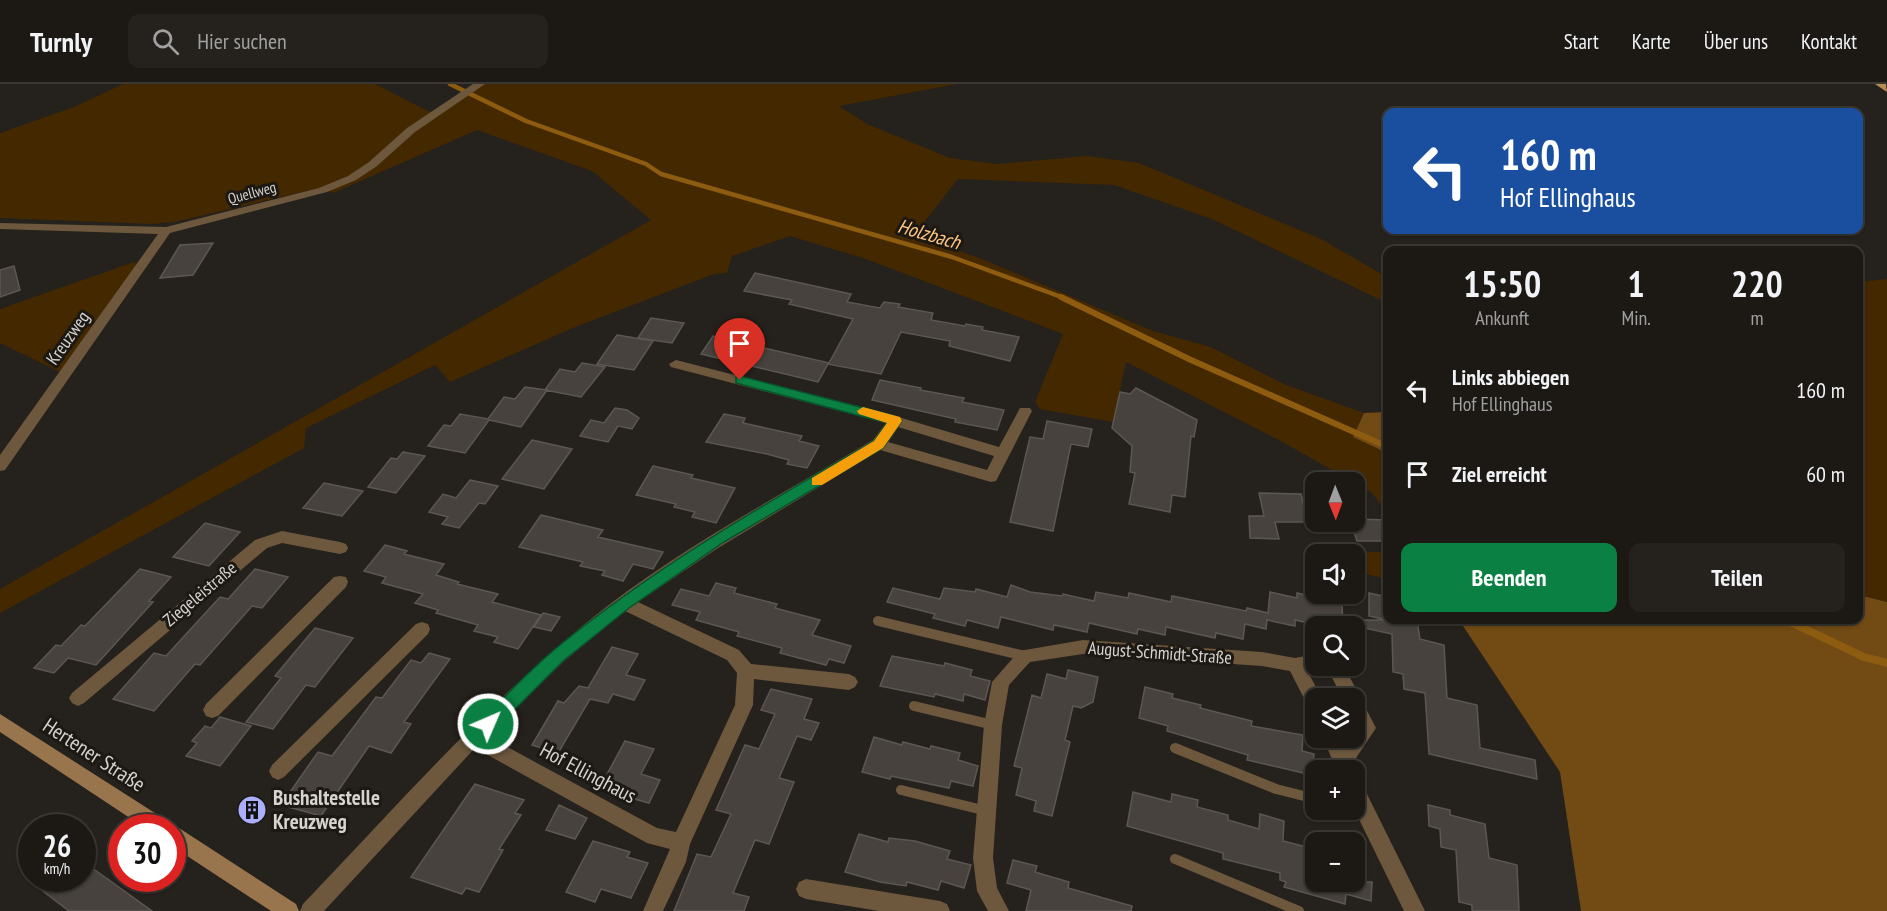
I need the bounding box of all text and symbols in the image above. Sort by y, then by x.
search box [128,14,548,68]
text: Turnly [30,23,92,60]
icon: search [149,25,182,58]
text: Hier suchen [197,27,287,55]
text: Start [1564,28,1599,55]
text: Karte [1632,28,1671,55]
text: Über uns [1704,28,1768,55]
text: Kontakt [1801,28,1857,55]
text: 160 m [1500,127,1597,182]
icon: left [1401,132,1479,210]
street label: Quellweg [226,177,278,208]
text: Hof Ellinghaus [1500,180,1636,214]
water label: Holzbach [895,213,964,256]
text: 15:50 [1463,260,1541,307]
text: 1 [1628,260,1645,307]
text: 220 [1731,260,1783,307]
text: Ankunft [1475,305,1529,331]
text: Min. [1621,305,1651,331]
text: m [1750,305,1763,331]
street label: Kreuzweg [41,306,94,369]
pin [714,318,765,380]
icon: arrive [723,327,756,360]
text: Links abbiegen [1452,363,1569,391]
icon: left [1401,374,1434,407]
text: 160 m [1796,376,1845,404]
text: Hof Ellinghaus [1452,391,1552,417]
icon: arrive [1401,458,1434,491]
text: Ziel erreicht [1452,460,1547,488]
text: 60 m [1806,460,1845,488]
north arrow [1305,472,1365,532]
map controls [1305,472,1365,892]
button: Beenden [1401,543,1617,612]
button: Teilen [1629,543,1845,612]
button: sound [1305,544,1365,604]
street label: Ziegeleistraße [158,556,241,631]
button: search [1305,616,1365,676]
street label: August-Schmidt-Straße [1087,636,1233,669]
button: layers [1305,688,1365,748]
position arrow [456,692,520,756]
street label: Hertener Straße [38,712,150,798]
street label: Hof Ellinghaus [535,736,641,809]
button: + [1305,760,1365,820]
place label: Bushaltestelle Kreuzweg [273,784,380,835]
building icon: Bushaltestelle Kreuzweg [236,794,268,826]
speed limit sign: 30 [108,814,186,892]
text: 26 [43,826,71,865]
button: − [1305,832,1365,892]
text: km/h [44,859,70,878]

